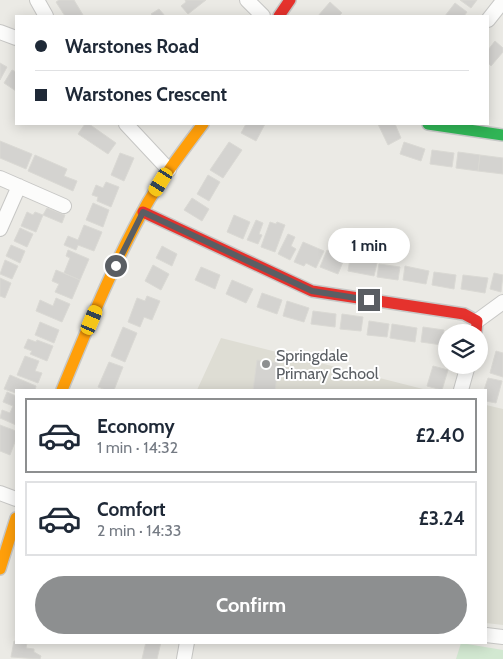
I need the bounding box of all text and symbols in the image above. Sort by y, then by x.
text: Warstones Road [65,35,199,58]
text: Warstones Crescent [65,83,227,106]
car [146,165,175,199]
callout: 1 min [328,228,410,262]
text: 1 min [351,236,387,255]
route start [105,255,127,277]
route end [358,289,380,311]
car [79,303,104,337]
map controls [438,324,488,374]
button: layers [438,324,488,374]
place label: Springdale Primary School [276,346,379,383]
marker: Springdale Primary School [260,358,272,370]
icon: car [37,413,82,458]
text: Economy [97,415,175,438]
text: £2.40 [416,424,465,447]
text: 1 min · 14:32 [97,438,178,457]
icon: car [37,496,82,541]
text: Comfort [97,498,166,521]
text: £3.24 [419,507,465,530]
text: 2 min · 14:33 [97,521,181,540]
button: Confirm [35,576,467,634]

